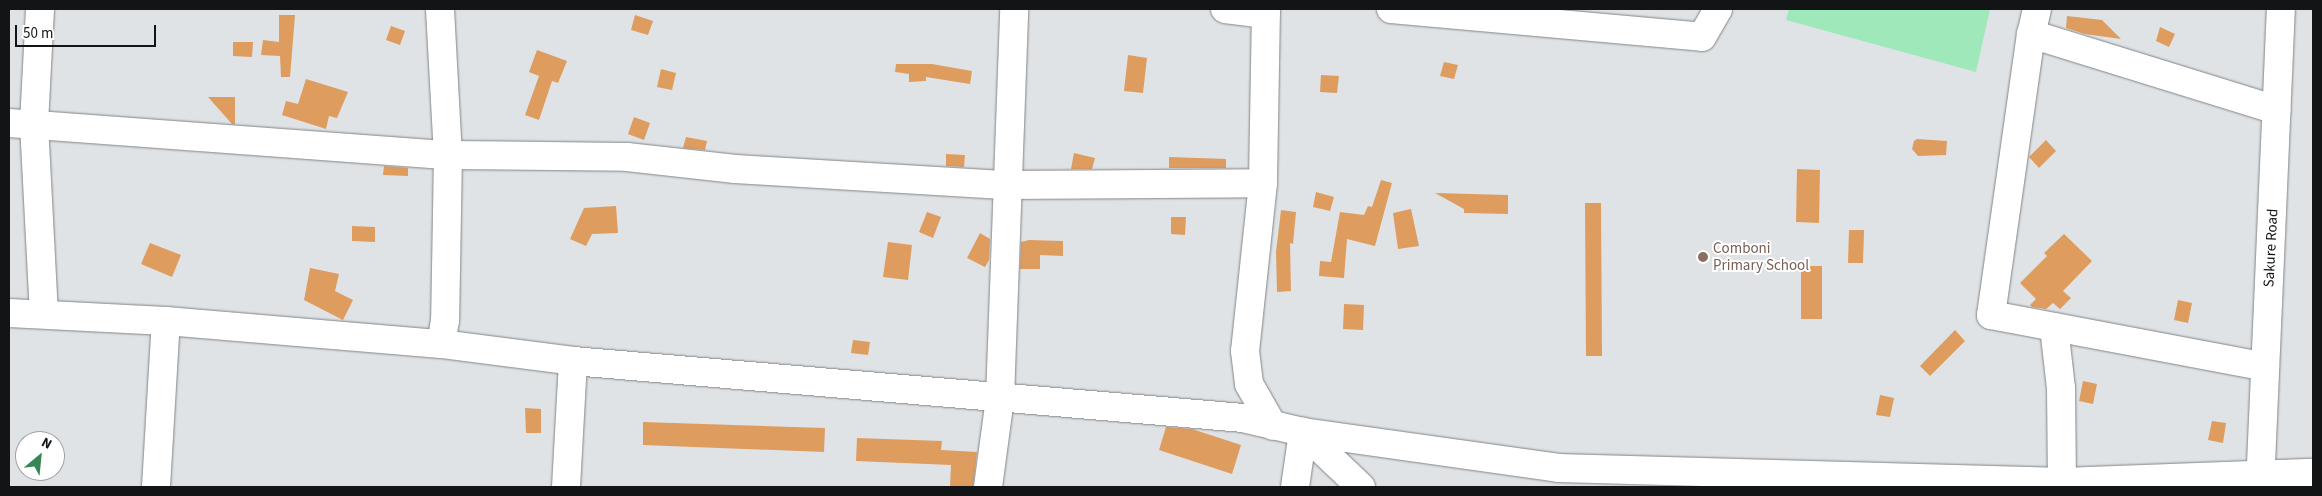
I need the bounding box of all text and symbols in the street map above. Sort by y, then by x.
scale bar [18,15,159,47]
text: 50 m [23,23,53,44]
street label: Sakure Road [2260,208,2282,288]
place label: Comboni Primary School [1713,239,1809,274]
marker: Comboni Primary School [1697,251,1709,263]
north arrow [15,431,65,481]
text: N [38,433,55,455]

